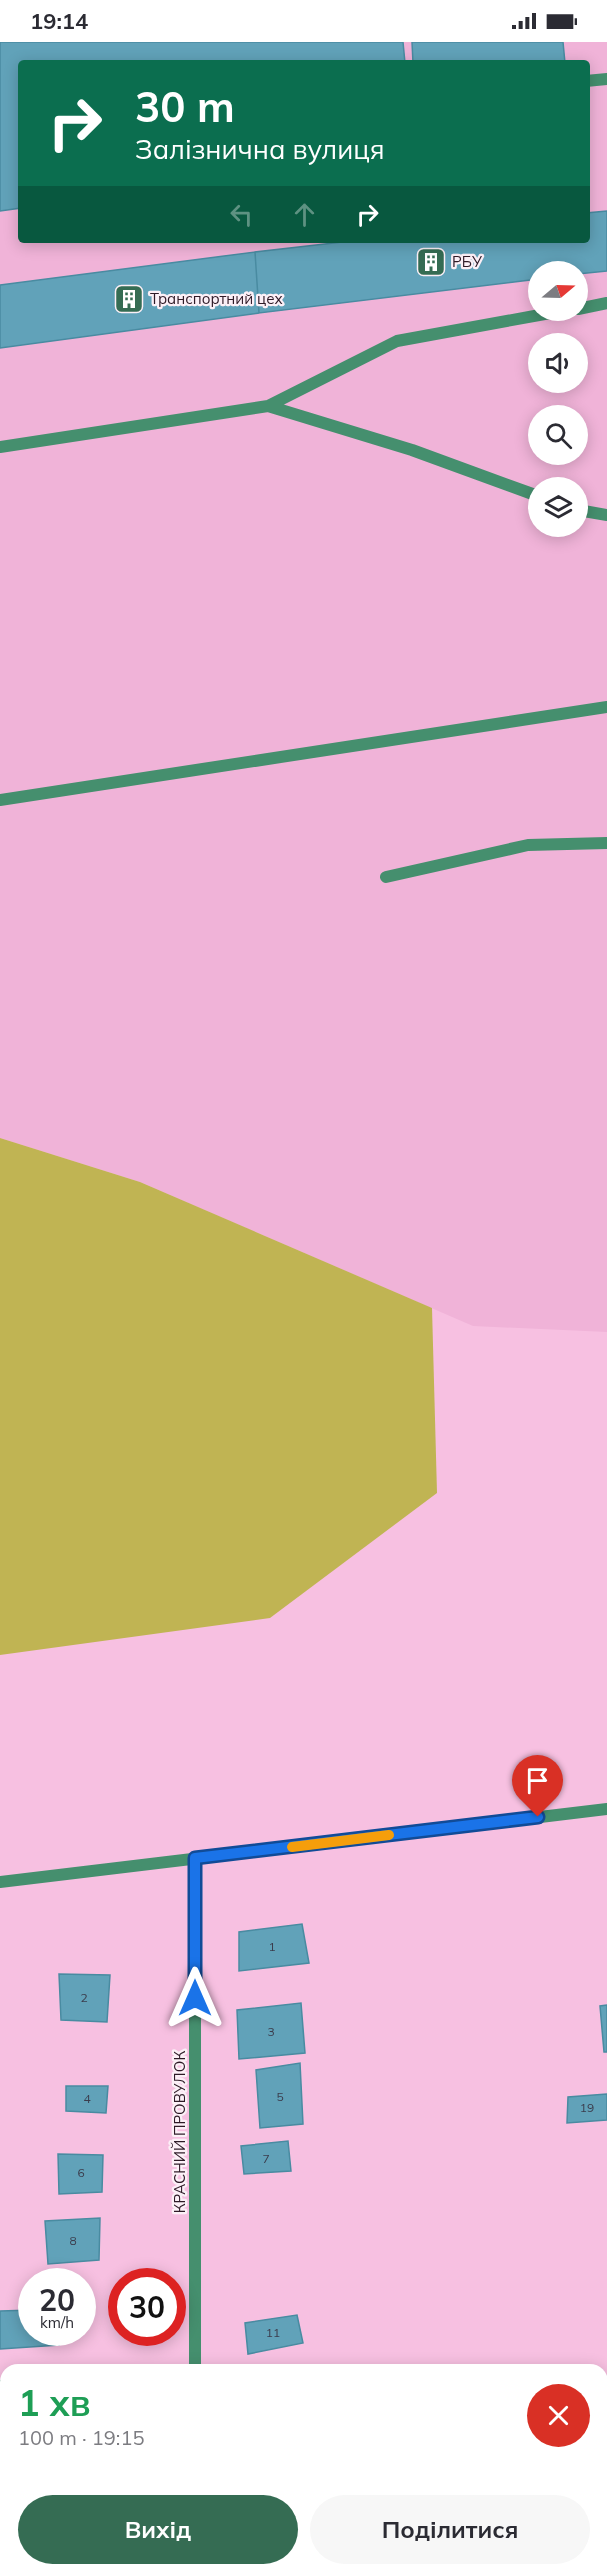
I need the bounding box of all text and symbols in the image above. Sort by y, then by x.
text: 19:14 [30,7,88,35]
text: 30 m [135,80,235,133]
icon: right [36,84,114,162]
text: Залізнична вулиця [135,132,385,166]
icon: left [225,198,258,231]
icon: ahead [288,198,321,231]
icon: right [351,198,384,231]
building icon: РБУ [415,246,447,278]
place label: РБУ [452,252,482,271]
north arrow [528,261,588,321]
map controls [528,261,588,537]
building icon: Транспортний цех [113,283,145,315]
place label: Транспортний цех [150,289,283,308]
button: sound [528,333,588,393]
button: search [528,405,588,465]
button: layers [528,477,588,537]
pin [512,1755,563,1817]
icon: arrive [521,1764,554,1797]
house number: 1 [268,1939,276,1954]
position arrow [163,1966,227,2030]
house number: 2 [80,1990,88,2005]
house number: 3 [267,2024,275,2039]
street label: КРАСНИЙ ПРОВУЛОК [170,2051,189,2213]
house number: 5 [276,2089,284,2104]
house number: 4 [83,2091,91,2106]
house number: 19 [580,2100,594,2115]
house number: 7 [262,2151,270,2166]
house number: 6 [77,2165,85,2180]
house number: 8 [69,2233,77,2248]
speed limit sign: 30 [108,2268,186,2346]
text: 20 [39,2281,75,2319]
text: km/h [40,2313,74,2332]
house number: 11 [266,2325,280,2340]
text: 1 хв [18,2380,91,2425]
button: close [527,2384,590,2447]
text: 100 m · 19:15 [18,2425,144,2450]
button: Вихід [18,2495,298,2564]
button: Поділитися [310,2495,590,2564]

